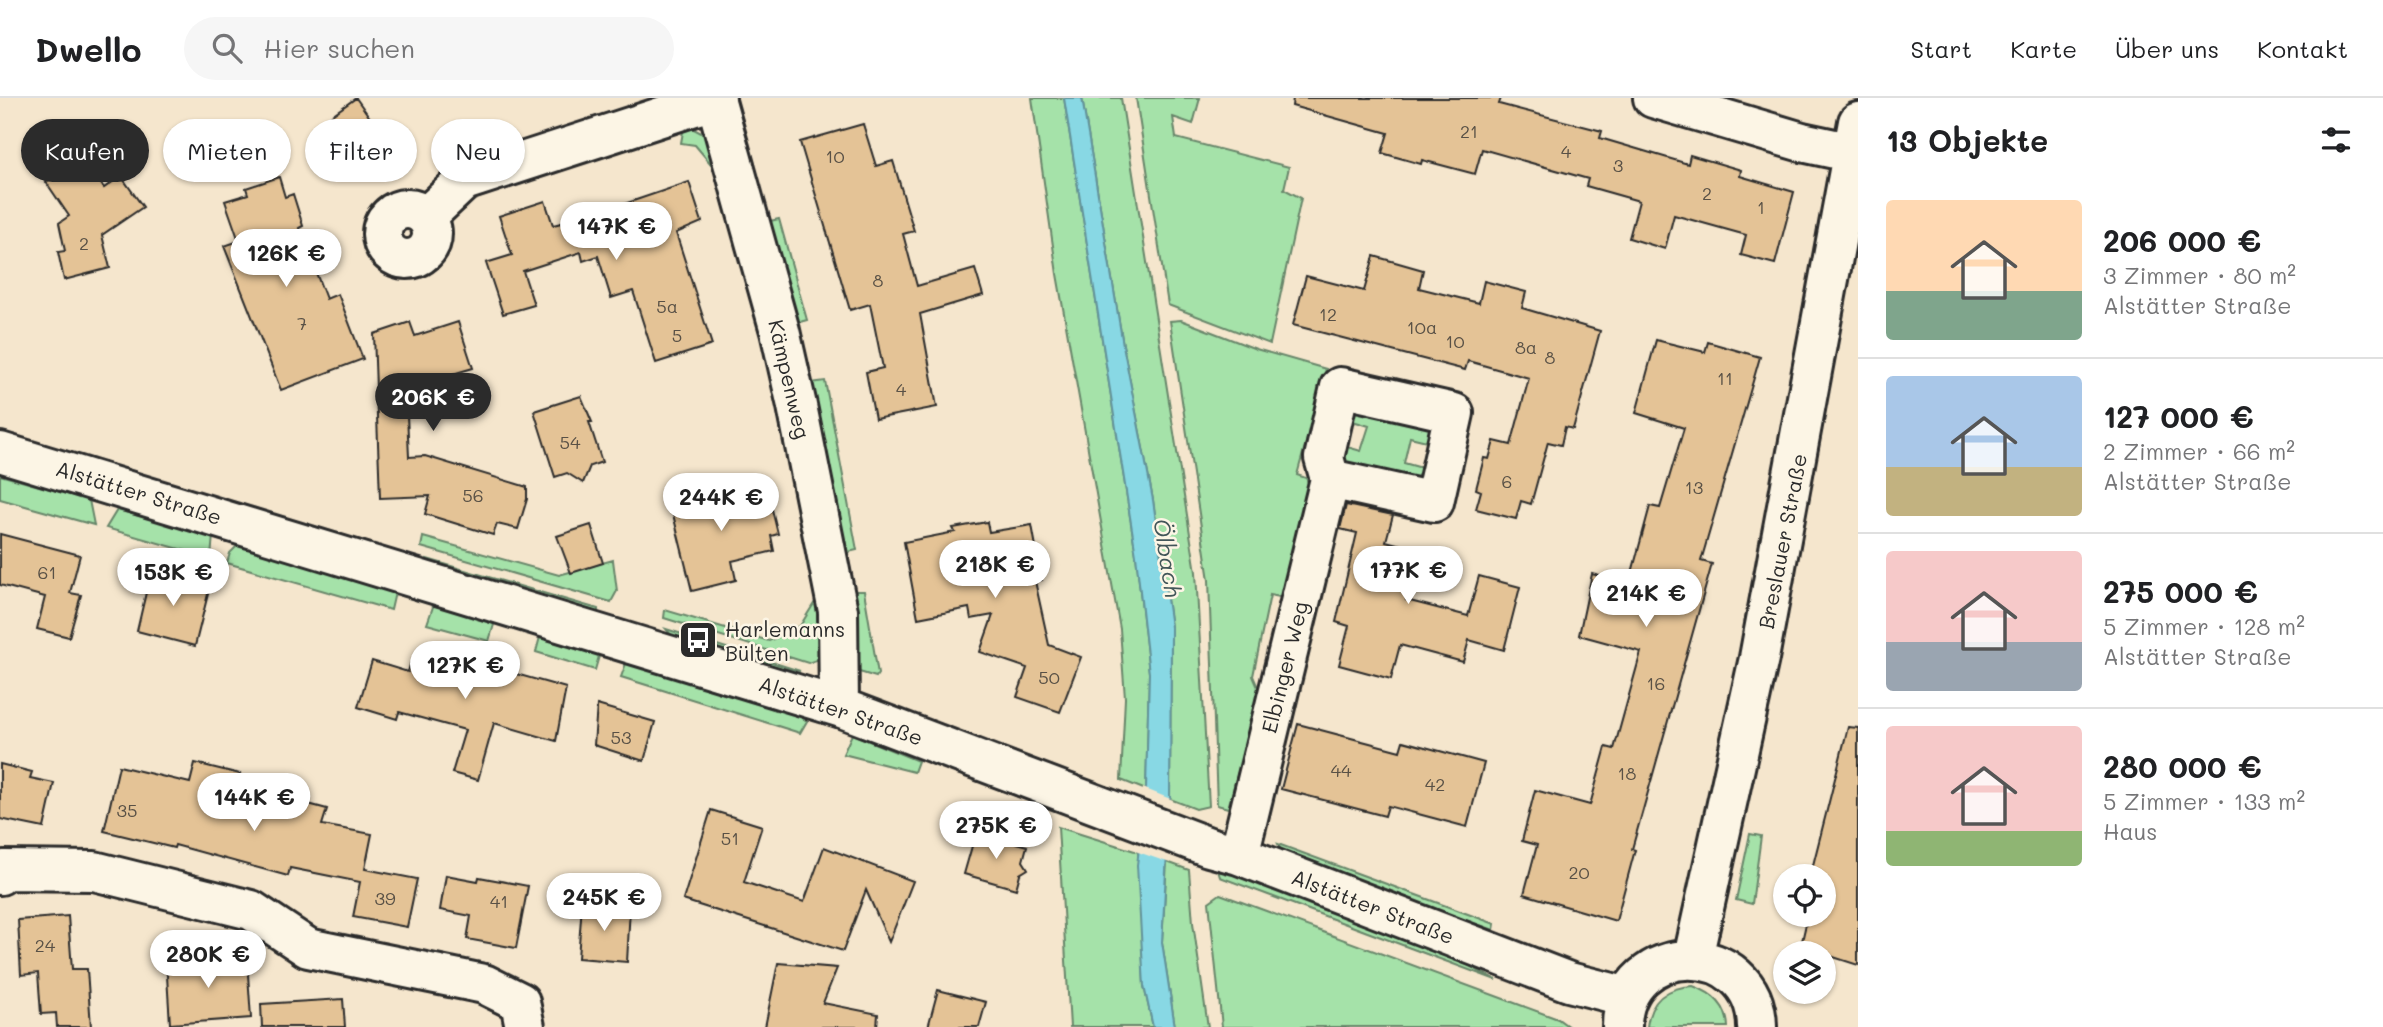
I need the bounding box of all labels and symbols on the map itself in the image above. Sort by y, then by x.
house number: 21 [1460,119,1478,143]
house number: 4 [1561,139,1572,163]
house number: 10 [825,144,845,168]
house number: 3 [1613,153,1623,177]
house number: 2 [1702,181,1712,205]
house number: 1 [1757,195,1765,219]
pin: 147K € [559,202,673,262]
pin: 126K € [229,230,343,289]
house number: 2 [79,231,89,255]
house number: 8 [873,268,884,292]
house number: 5a [656,294,678,318]
house number: 12 [1319,302,1337,326]
house number: 7 [297,311,307,335]
house number: 10a [1407,315,1437,339]
street label: Kämpenweg [763,317,817,441]
house number: 5 [672,323,682,347]
house number: 10 [1445,329,1465,353]
house number: 8a [1515,335,1537,359]
house number: 8 [1545,345,1556,369]
house number: 11 [1717,366,1733,390]
pin: 206K € [376,374,490,433]
house number: 4 [896,377,907,401]
house number: 54 [559,430,581,454]
street label: Breslauer Straße [1752,451,1812,631]
street label: Alstätter Straße [53,454,225,530]
house number: 6 [1502,469,1512,493]
pin: 244K € [664,474,778,533]
house number: 13 [1685,475,1703,499]
house number: 56 [462,483,484,507]
water label: Ölbach [1147,516,1189,600]
pin: 218K € [938,540,1052,600]
pin: 177K € [1351,546,1465,606]
pin: 153K € [116,548,230,608]
house number: 61 [38,560,56,584]
pin: 214K € [1589,570,1703,629]
street label: Elbinger Weg [1255,598,1313,736]
place label: Harlemanns Bülten [725,615,845,666]
bus stop icon: Harlemanns Bülten [677,619,719,661]
pin: 127K € [408,642,522,701]
house number: 50 [1038,665,1060,689]
street label: Alstätter Straße [755,669,927,751]
house number: 16 [1647,671,1665,695]
house number: 53 [610,725,632,749]
house number: 44 [1330,758,1352,782]
house number: 18 [1618,761,1637,785]
house number: 42 [1425,772,1445,796]
pin: 144K € [197,774,311,833]
house number: 35 [116,798,138,822]
pin: 275K € [939,802,1053,861]
house number: 51 [721,826,739,850]
house number: 20 [1568,860,1590,884]
street label: Alstätter Straße [1288,863,1458,949]
pin: 245K € [547,874,661,933]
house number: 39 [374,886,396,910]
house number: 41 [490,889,508,913]
pin: 280K € [151,930,265,990]
house number: 24 [35,933,56,957]

